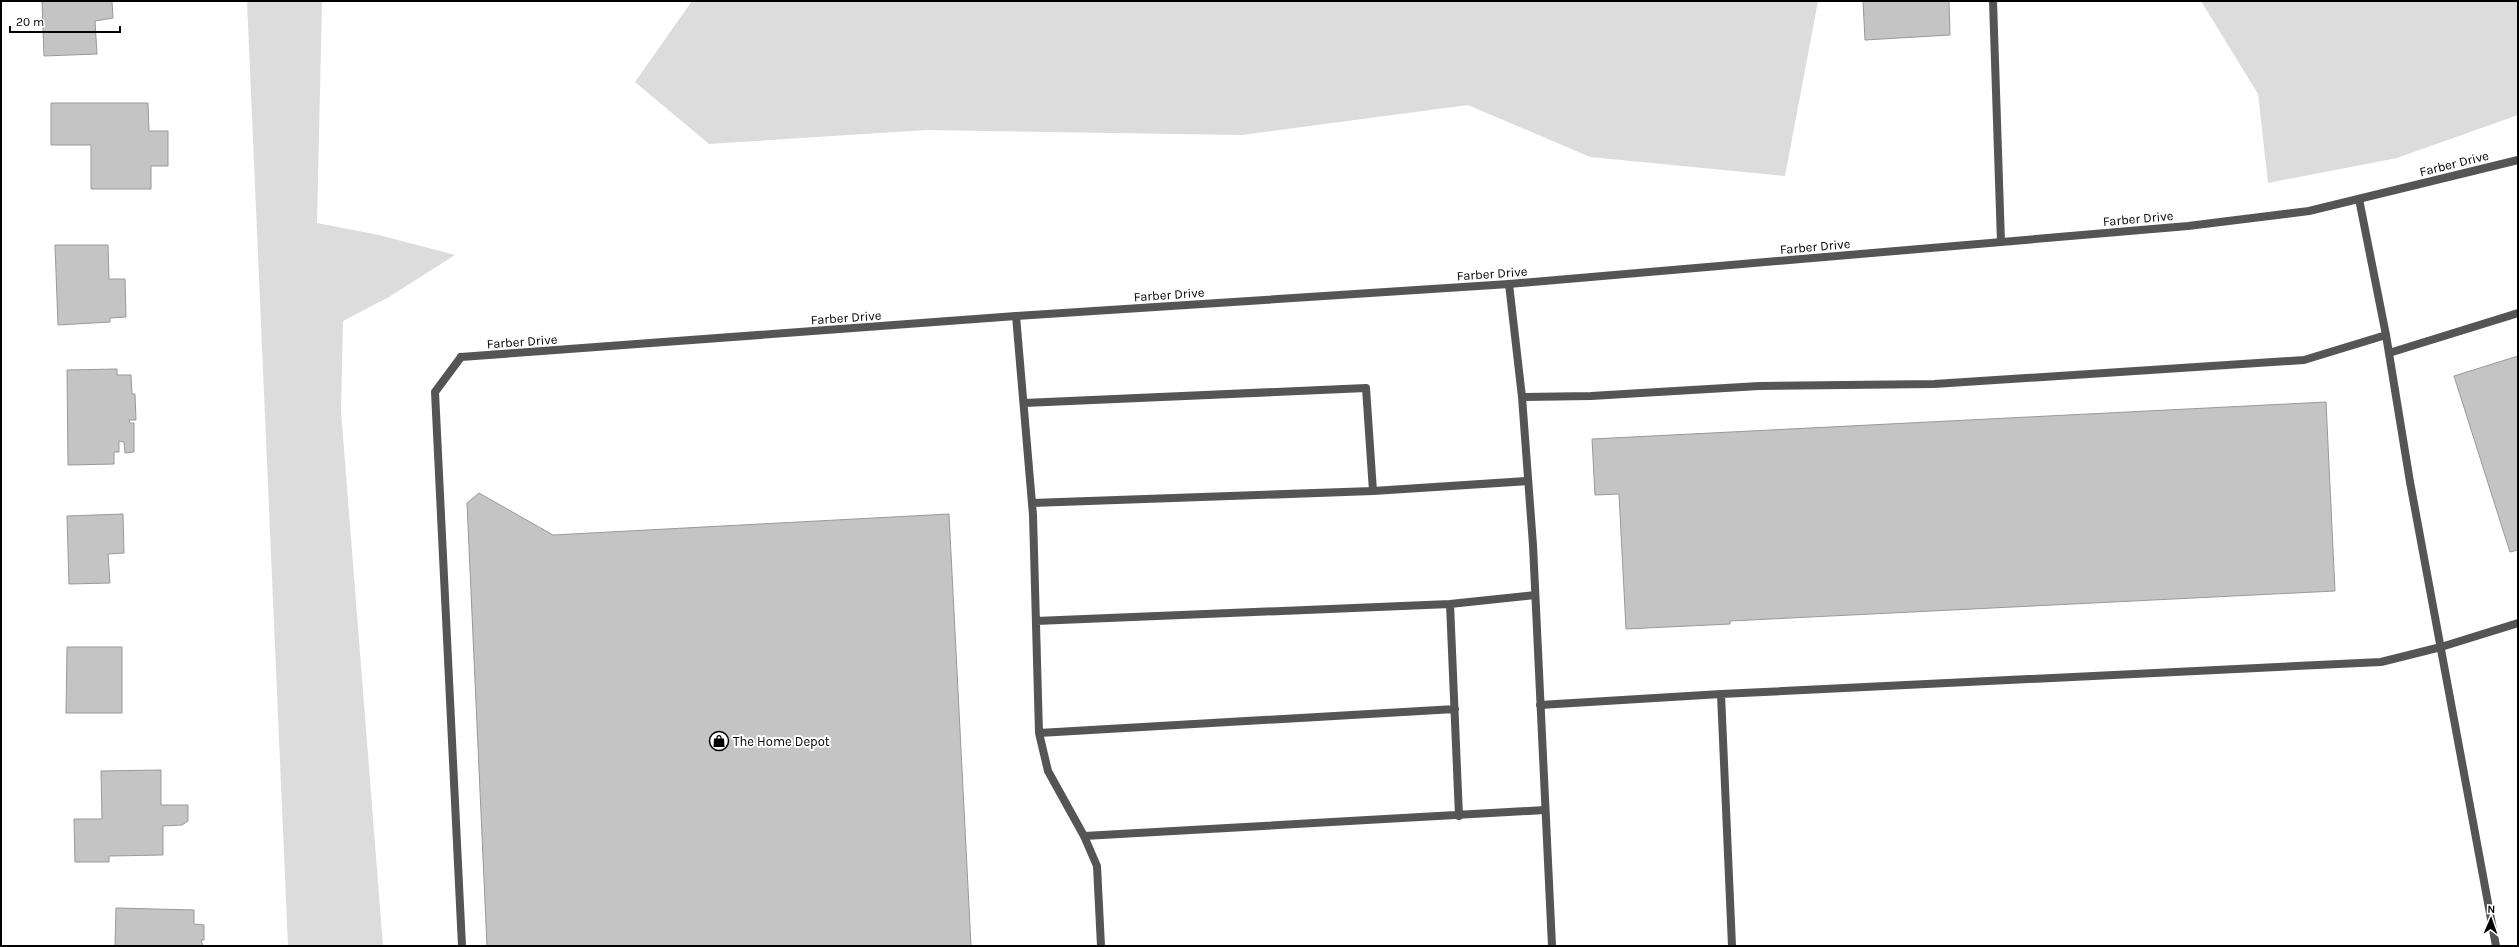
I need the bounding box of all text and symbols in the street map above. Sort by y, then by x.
scale bar [10,8,120,34]
text: 20 m [16,15,44,29]
street label: Farber Drive [2418,148,2491,179]
street label: Farber Drive [2102,208,2174,229]
street label: Farber Drive [1779,236,1851,257]
street label: Farber Drive [1456,264,1528,283]
street label: Farber Drive [1133,285,1205,304]
street label: Farber Drive [810,308,882,327]
street label: Farber Drive [486,332,558,351]
shop icon: The Home Depot [708,730,730,752]
place label: The Home Depot [733,734,830,749]
north arrow [2471,899,2511,939]
text: N [2487,903,2496,916]

